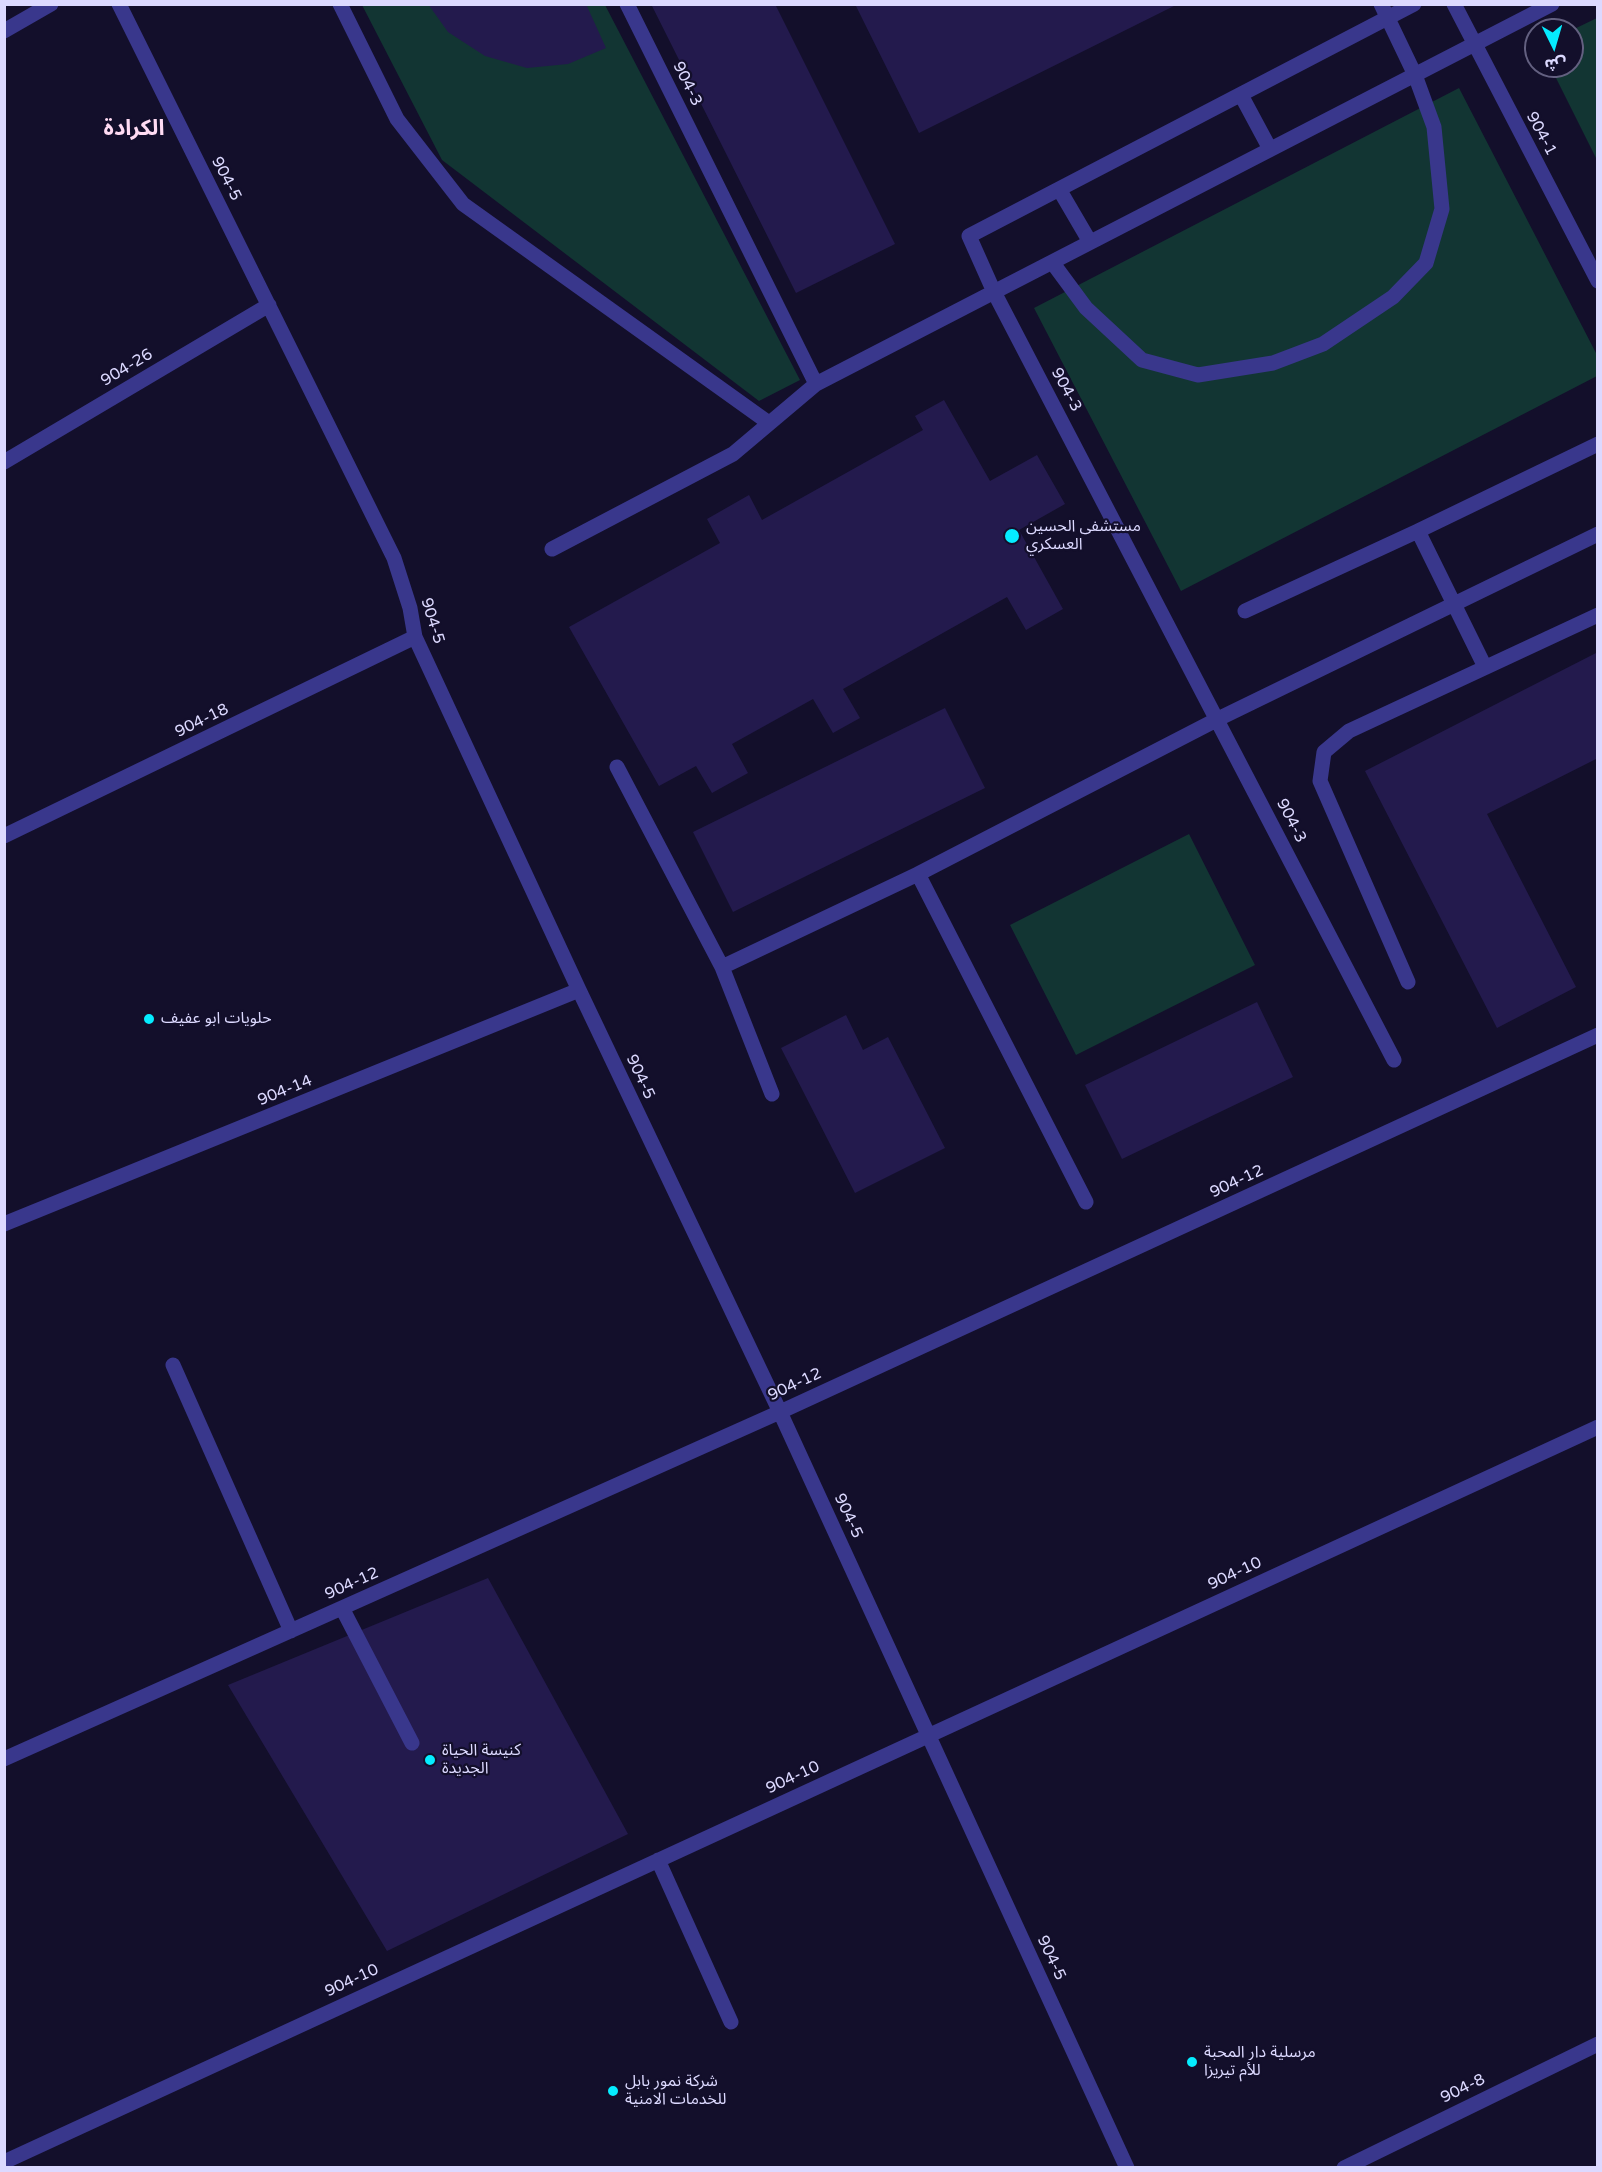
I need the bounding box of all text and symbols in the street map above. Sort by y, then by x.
north arrow [1524,18,1584,78]
text: ش [1544,53,1567,75]
street label: 904-3 [668,59,706,109]
street label: 904-1 [1522,109,1560,159]
district label: الكرادة [104,116,164,142]
street label: 904-5 [207,154,245,204]
street label: 904-26 [98,345,156,391]
street label: 904-3 [1047,365,1085,415]
place label: مستشفى الحسين العسكري [1026,517,1141,555]
marker: مستشفى الحسين العسكري [1003,527,1021,545]
street label: 904-5 [416,596,448,646]
street label: 904-18 [172,700,232,742]
street label: 904-3 [1272,796,1310,846]
place label: حلويات ابو عفيف [161,1009,272,1029]
marker: حلويات ابو عفيف [142,1012,156,1026]
street label: 904-5 [621,1052,659,1102]
street label: 904-14 [255,1071,315,1111]
street label: 904-12 [1207,1161,1267,1203]
street label: 904-12 [765,1364,825,1406]
street label: 904-5 [829,1491,867,1541]
street label: 904-10 [1205,1553,1265,1595]
street label: 904-12 [322,1564,382,1604]
place label: كنيسة الحياة الجديدة [442,1741,521,1779]
marker: كنيسة الحياة الجديدة [423,1753,437,1767]
street label: 904-10 [763,1757,823,1799]
street label: 904-5 [1032,1933,1070,1983]
street label: 904-10 [322,1960,382,2002]
place label: مرسلية دار المحبة للأم تيريزا [1204,2043,1316,2081]
marker: مرسلية دار المحبة للأم تيريزا [1185,2055,1199,2069]
street label: 904-8 [1438,2070,1488,2108]
place label: شركة نمور بابل للخدمات الامنية [625,2072,727,2110]
marker: شركة نمور بابل للخدمات الامنية [606,2084,620,2098]

